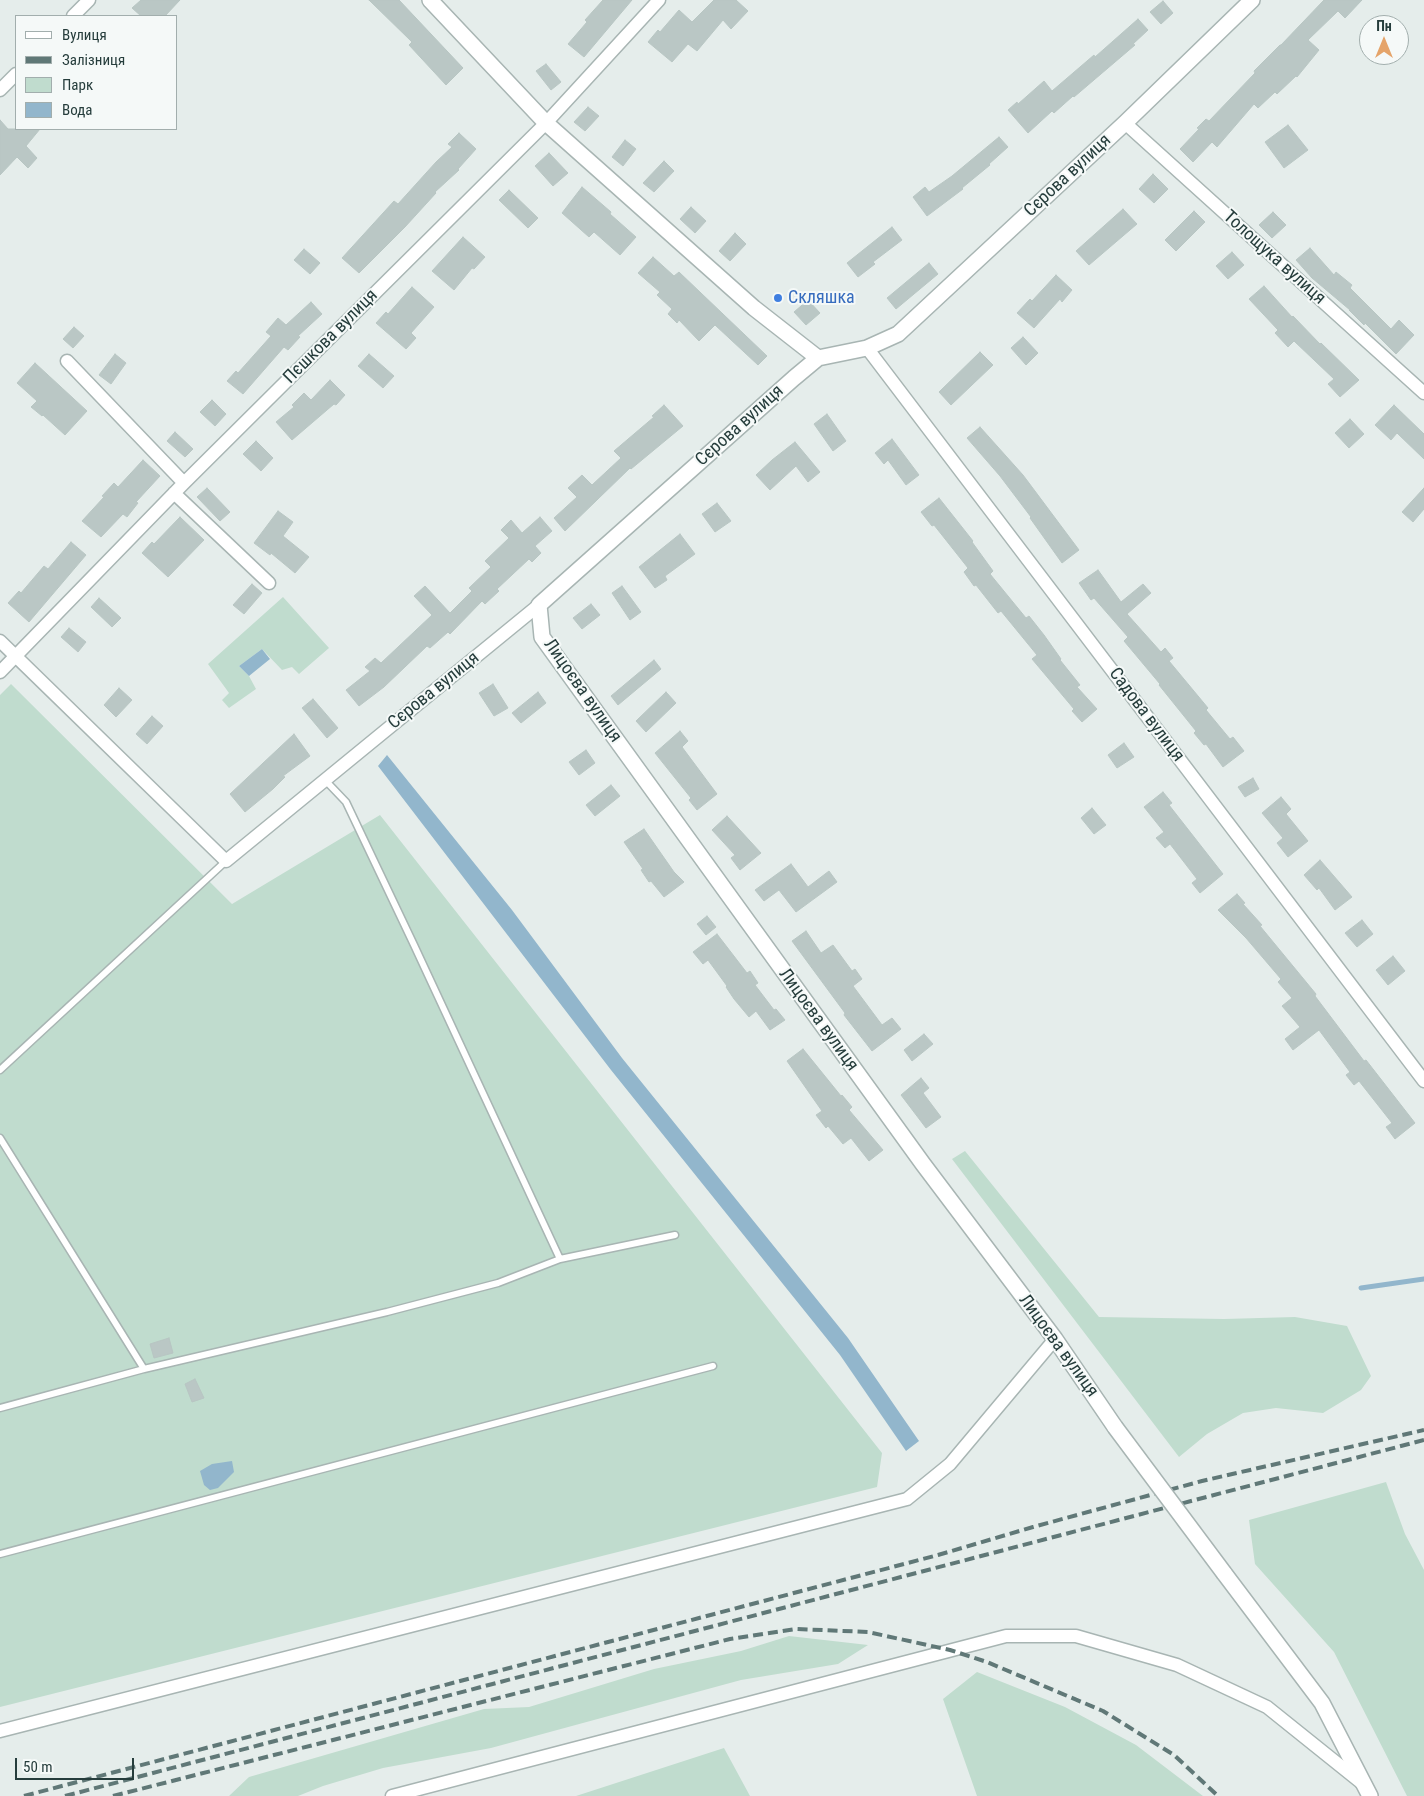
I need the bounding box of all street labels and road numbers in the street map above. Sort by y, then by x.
street label: Сєрова вулиця [1020,130,1116,222]
street label: Толощука вулиця [1218,206,1330,310]
street label: Пєшкова вулиця [279,285,383,389]
street label: Сєрова вулиця [691,381,789,471]
street label: Лицоєва вулиця [538,635,626,747]
street label: Сєрова вулиця [384,648,484,734]
street label: Садова вулиця [1104,664,1188,766]
street label: Лицоєва вулиця [773,964,863,1076]
street label: Лицоєва вулиця [1013,1290,1103,1402]

